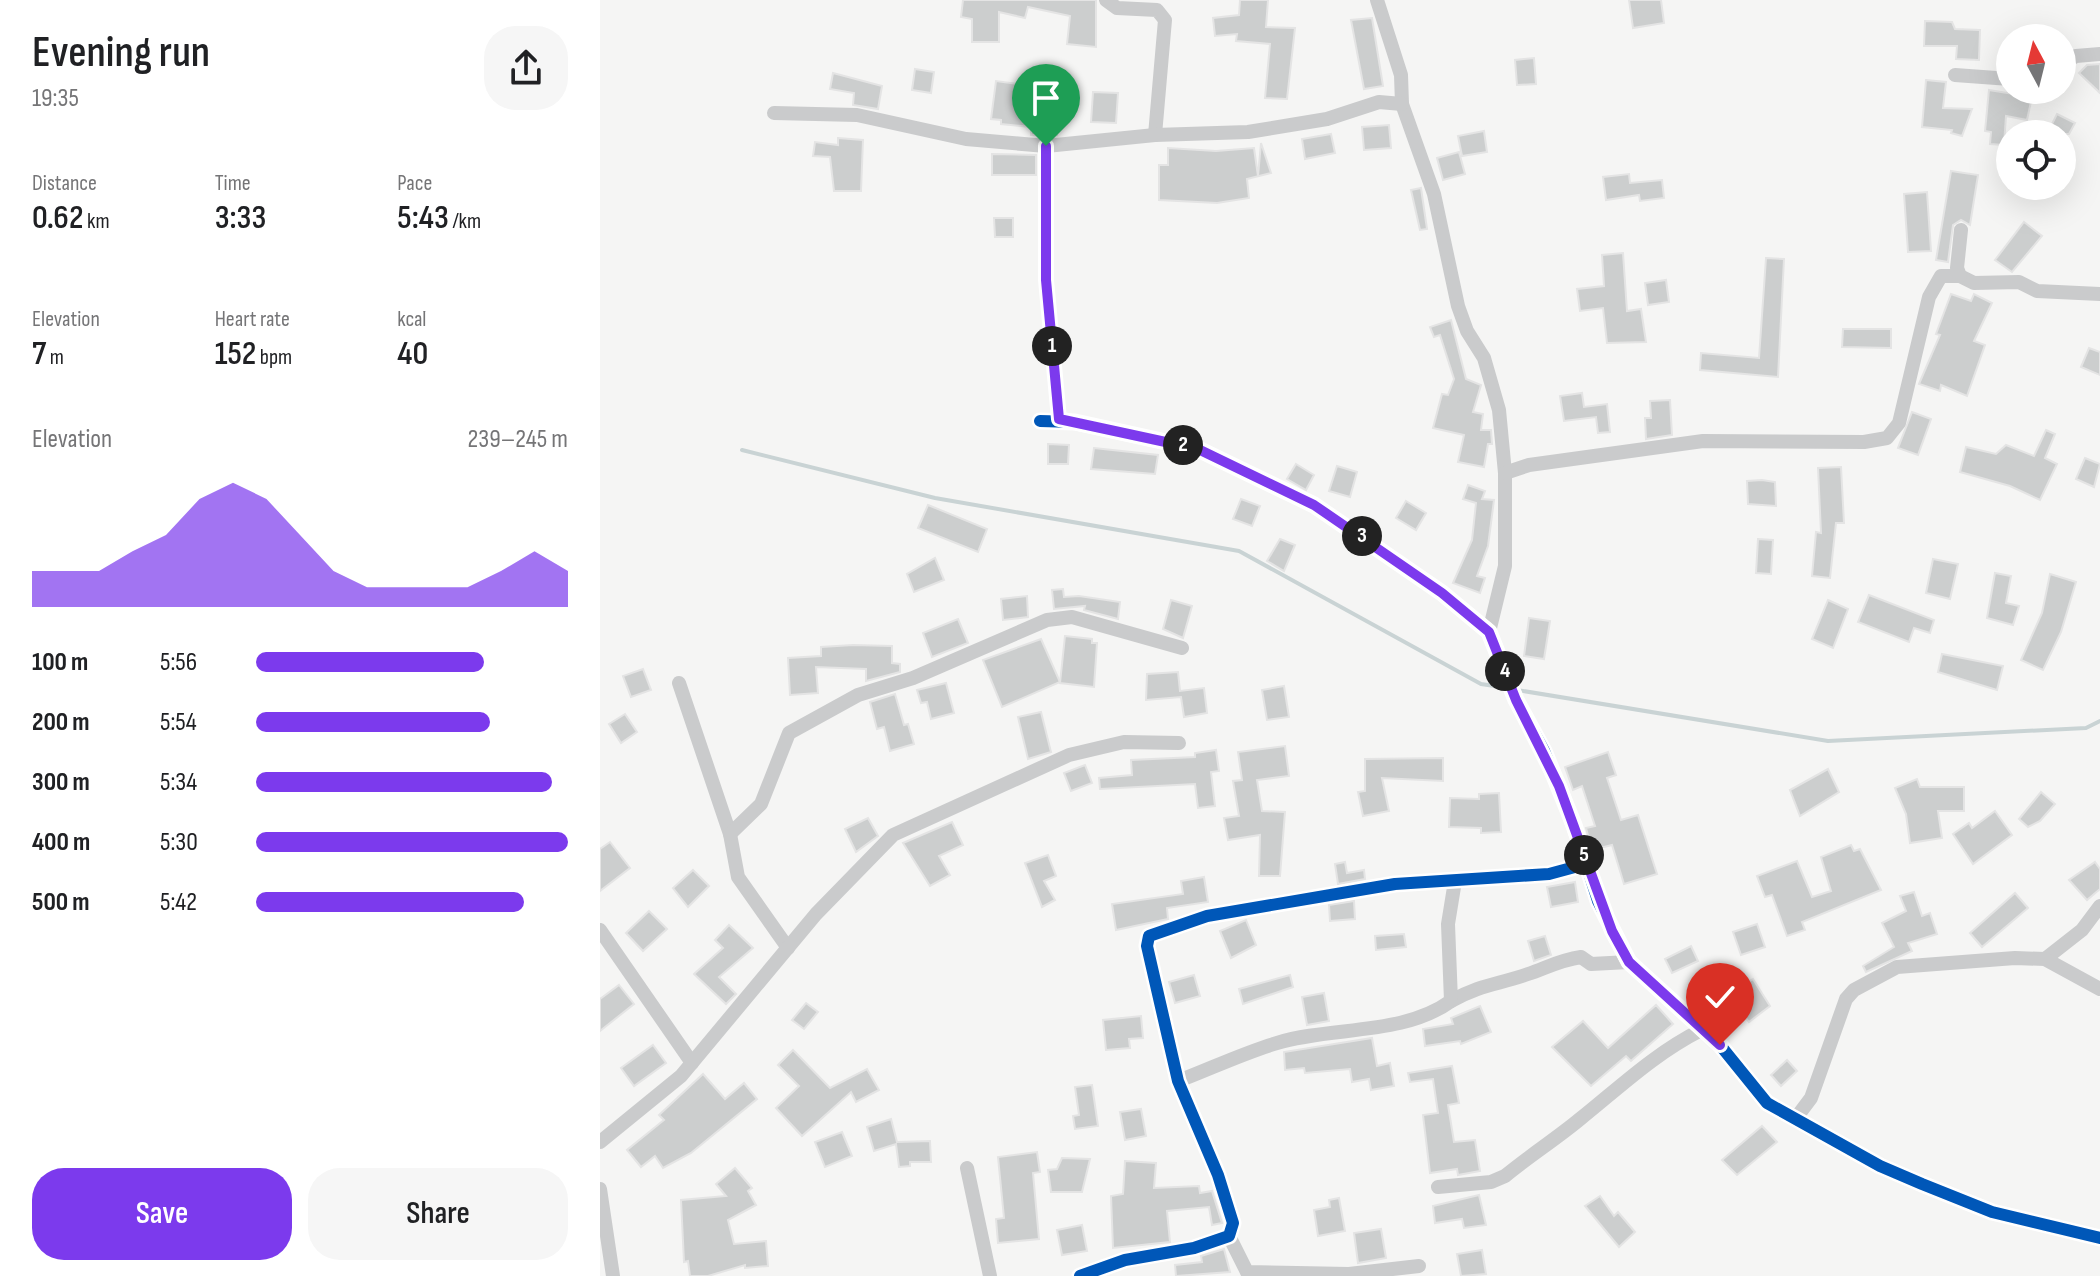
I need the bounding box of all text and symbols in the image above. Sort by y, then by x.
north arrow [1996,24,2076,104]
map controls [1996,24,2076,200]
text: Evening run [32,26,210,79]
button: share [484,26,568,110]
pin [1012,64,1080,146]
icon: arrive [1024,76,1068,120]
text: 19:35 [32,83,79,114]
button: locate [1996,120,2076,200]
text: Distance [32,170,97,197]
text: Time [215,170,251,197]
text: Pace [397,170,432,197]
text: 0.62 [32,197,84,238]
text: 3:33 [215,197,266,238]
text: 5:43 [397,197,449,238]
text: km [84,208,110,235]
text: /km [449,208,481,235]
text: Elevation [32,306,100,333]
text: Heart rate [215,306,290,333]
text: kcal [397,306,426,333]
pin: 1 [1032,326,1072,366]
text: 1 [1048,332,1056,359]
text: 7 [32,333,46,374]
text: 152 [215,333,256,374]
text: 40 [397,333,428,374]
text: m [46,344,64,371]
text: bpm [256,344,292,371]
text: Elevation [32,424,112,455]
text: 239–245 m [468,424,568,455]
pin: 2 [1163,425,1203,465]
text: 2 [1178,431,1188,458]
pin: 3 [1342,516,1382,556]
text: 3 [1357,522,1367,549]
text: 100 m [32,647,88,678]
text: 5:56 [160,647,197,678]
pin: 4 [1485,651,1525,691]
text: 4 [1500,657,1510,684]
text: 200 m [32,707,89,738]
text: 5:54 [160,707,197,738]
text: 300 m [32,767,90,798]
text: 5:34 [160,767,197,798]
text: 400 m [32,827,90,858]
text: 5:30 [160,827,198,858]
pin: 5 [1564,835,1604,875]
text: 5 [1579,841,1589,868]
text: 500 m [32,887,89,918]
text: 5:42 [160,887,197,918]
pin [1686,963,1754,1045]
icon: check [1698,975,1742,1019]
button: Save [32,1168,292,1260]
button: Share [308,1168,568,1260]

